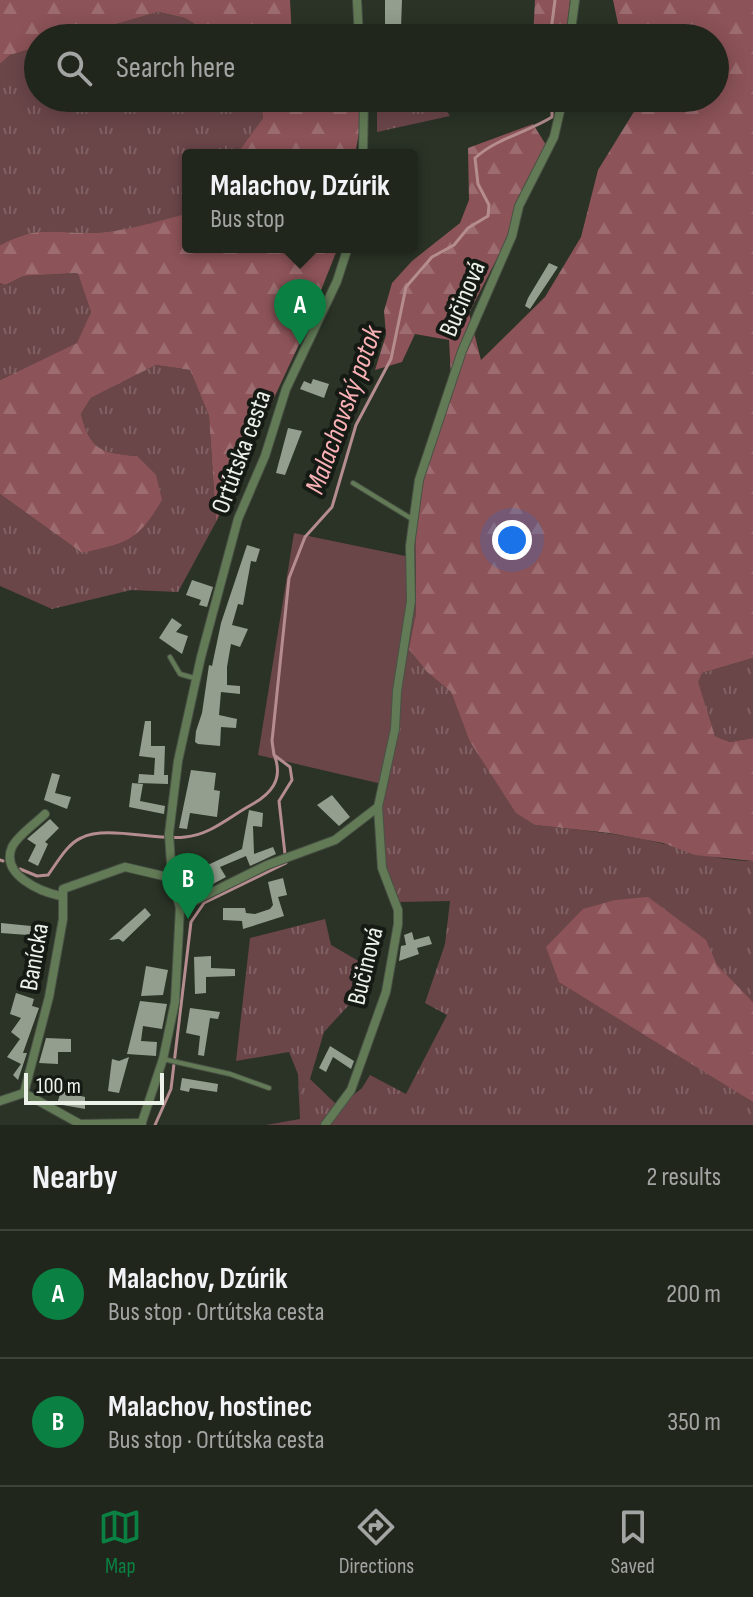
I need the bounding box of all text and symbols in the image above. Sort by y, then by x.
search box [24,24,729,112]
icon: search [52,46,96,90]
text: Search here [116,50,235,86]
popup [182,149,418,253]
text: Malachov, Dzúrik [210,168,390,204]
text: Bus stop [210,204,285,235]
street label: Bučinová [433,257,493,341]
pin: A [274,279,326,345]
water label: Malachovský potok [298,320,390,499]
street label: Ortútska cesta [205,386,279,518]
your location [492,520,532,560]
pin: B [162,853,214,919]
street label: Banícka [14,921,56,993]
street label: Bučinová [341,924,391,1008]
scale bar [24,1069,164,1105]
text: 100 m [36,1073,81,1100]
text: Nearby [32,1157,118,1198]
text: 2 results [647,1162,721,1193]
text: Malachov, Dzúrik [108,1261,288,1297]
text: A [52,1279,64,1310]
text: 200 m [666,1279,721,1310]
text: Bus stop · Ortútska cesta [108,1297,324,1328]
text: Malachov, hostinec [108,1389,312,1425]
text: B [52,1407,64,1438]
text: 350 m [667,1407,721,1438]
text: Bus stop · Ortútska cesta [108,1425,324,1456]
tab: Map [98,1505,142,1580]
tab: Directions [339,1505,414,1580]
tab: Saved [611,1505,655,1580]

